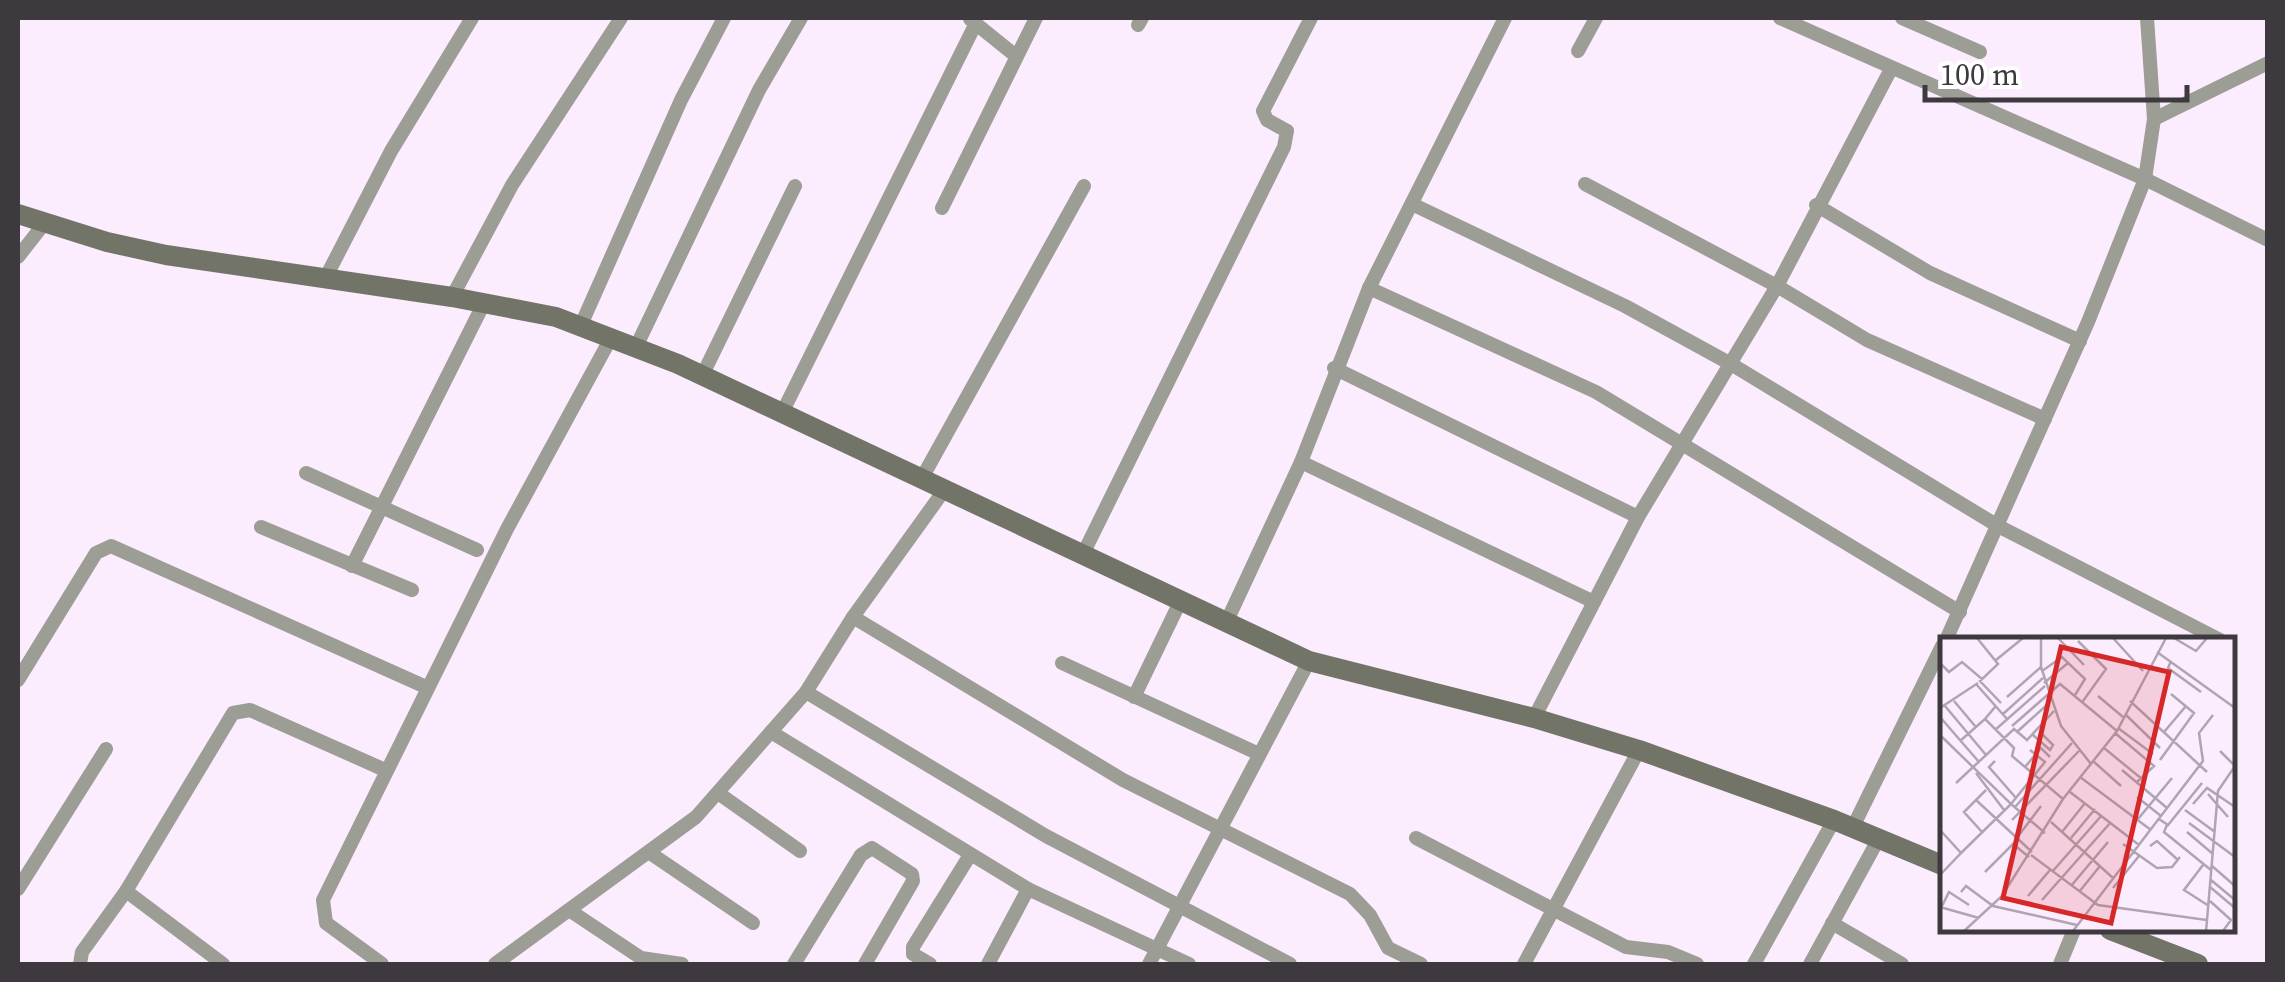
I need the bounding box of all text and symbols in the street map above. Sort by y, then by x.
scale bar [1925,40,2188,102]
text: 100 m [1940,54,2019,95]
inset map [1940,637,2235,932]

